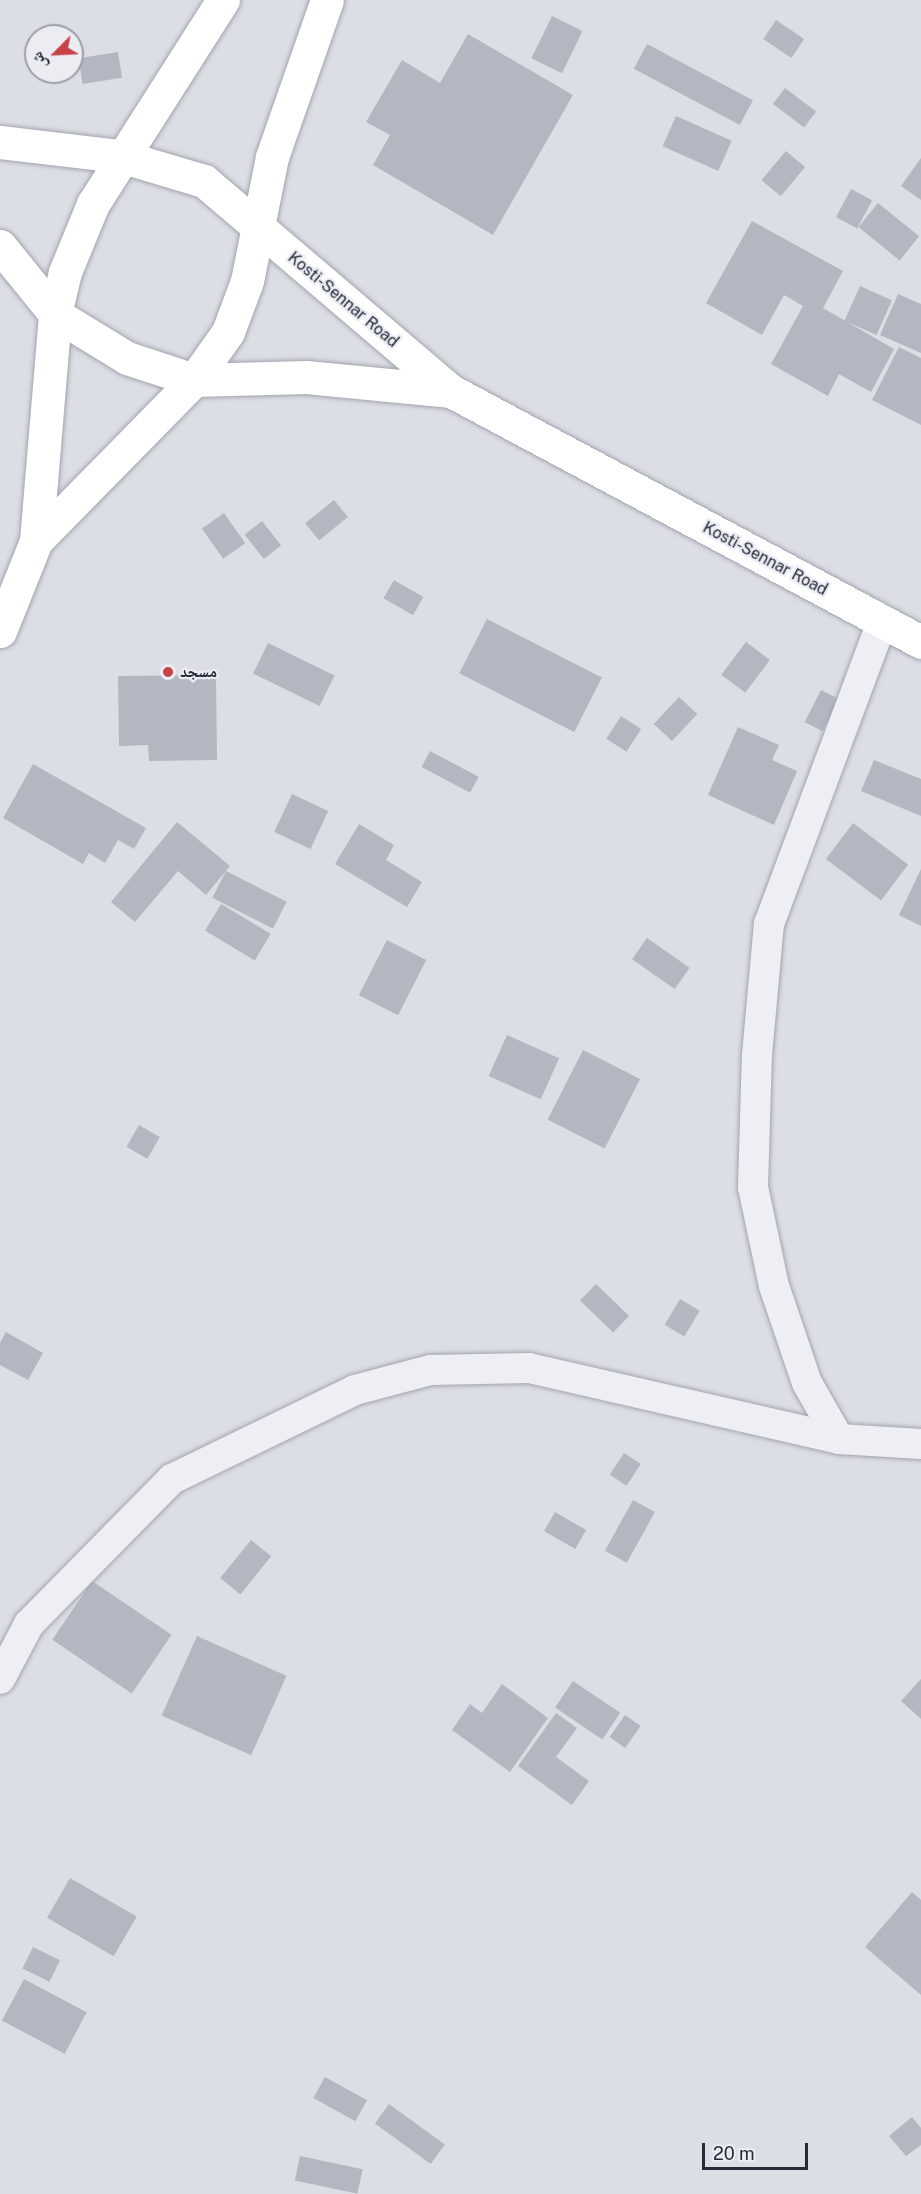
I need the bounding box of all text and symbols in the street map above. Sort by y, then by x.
north arrow [24,24,84,84]
text: ش [27,49,51,72]
street label: Kosti-Sennar Road [284,248,402,352]
street label: Kosti-Sennar Road [699,518,831,600]
place label: مسجد [180,662,217,682]
marker: مسجد [161,665,175,679]
scale bar [705,2131,812,2169]
text: 20 m [713,2143,755,2164]

